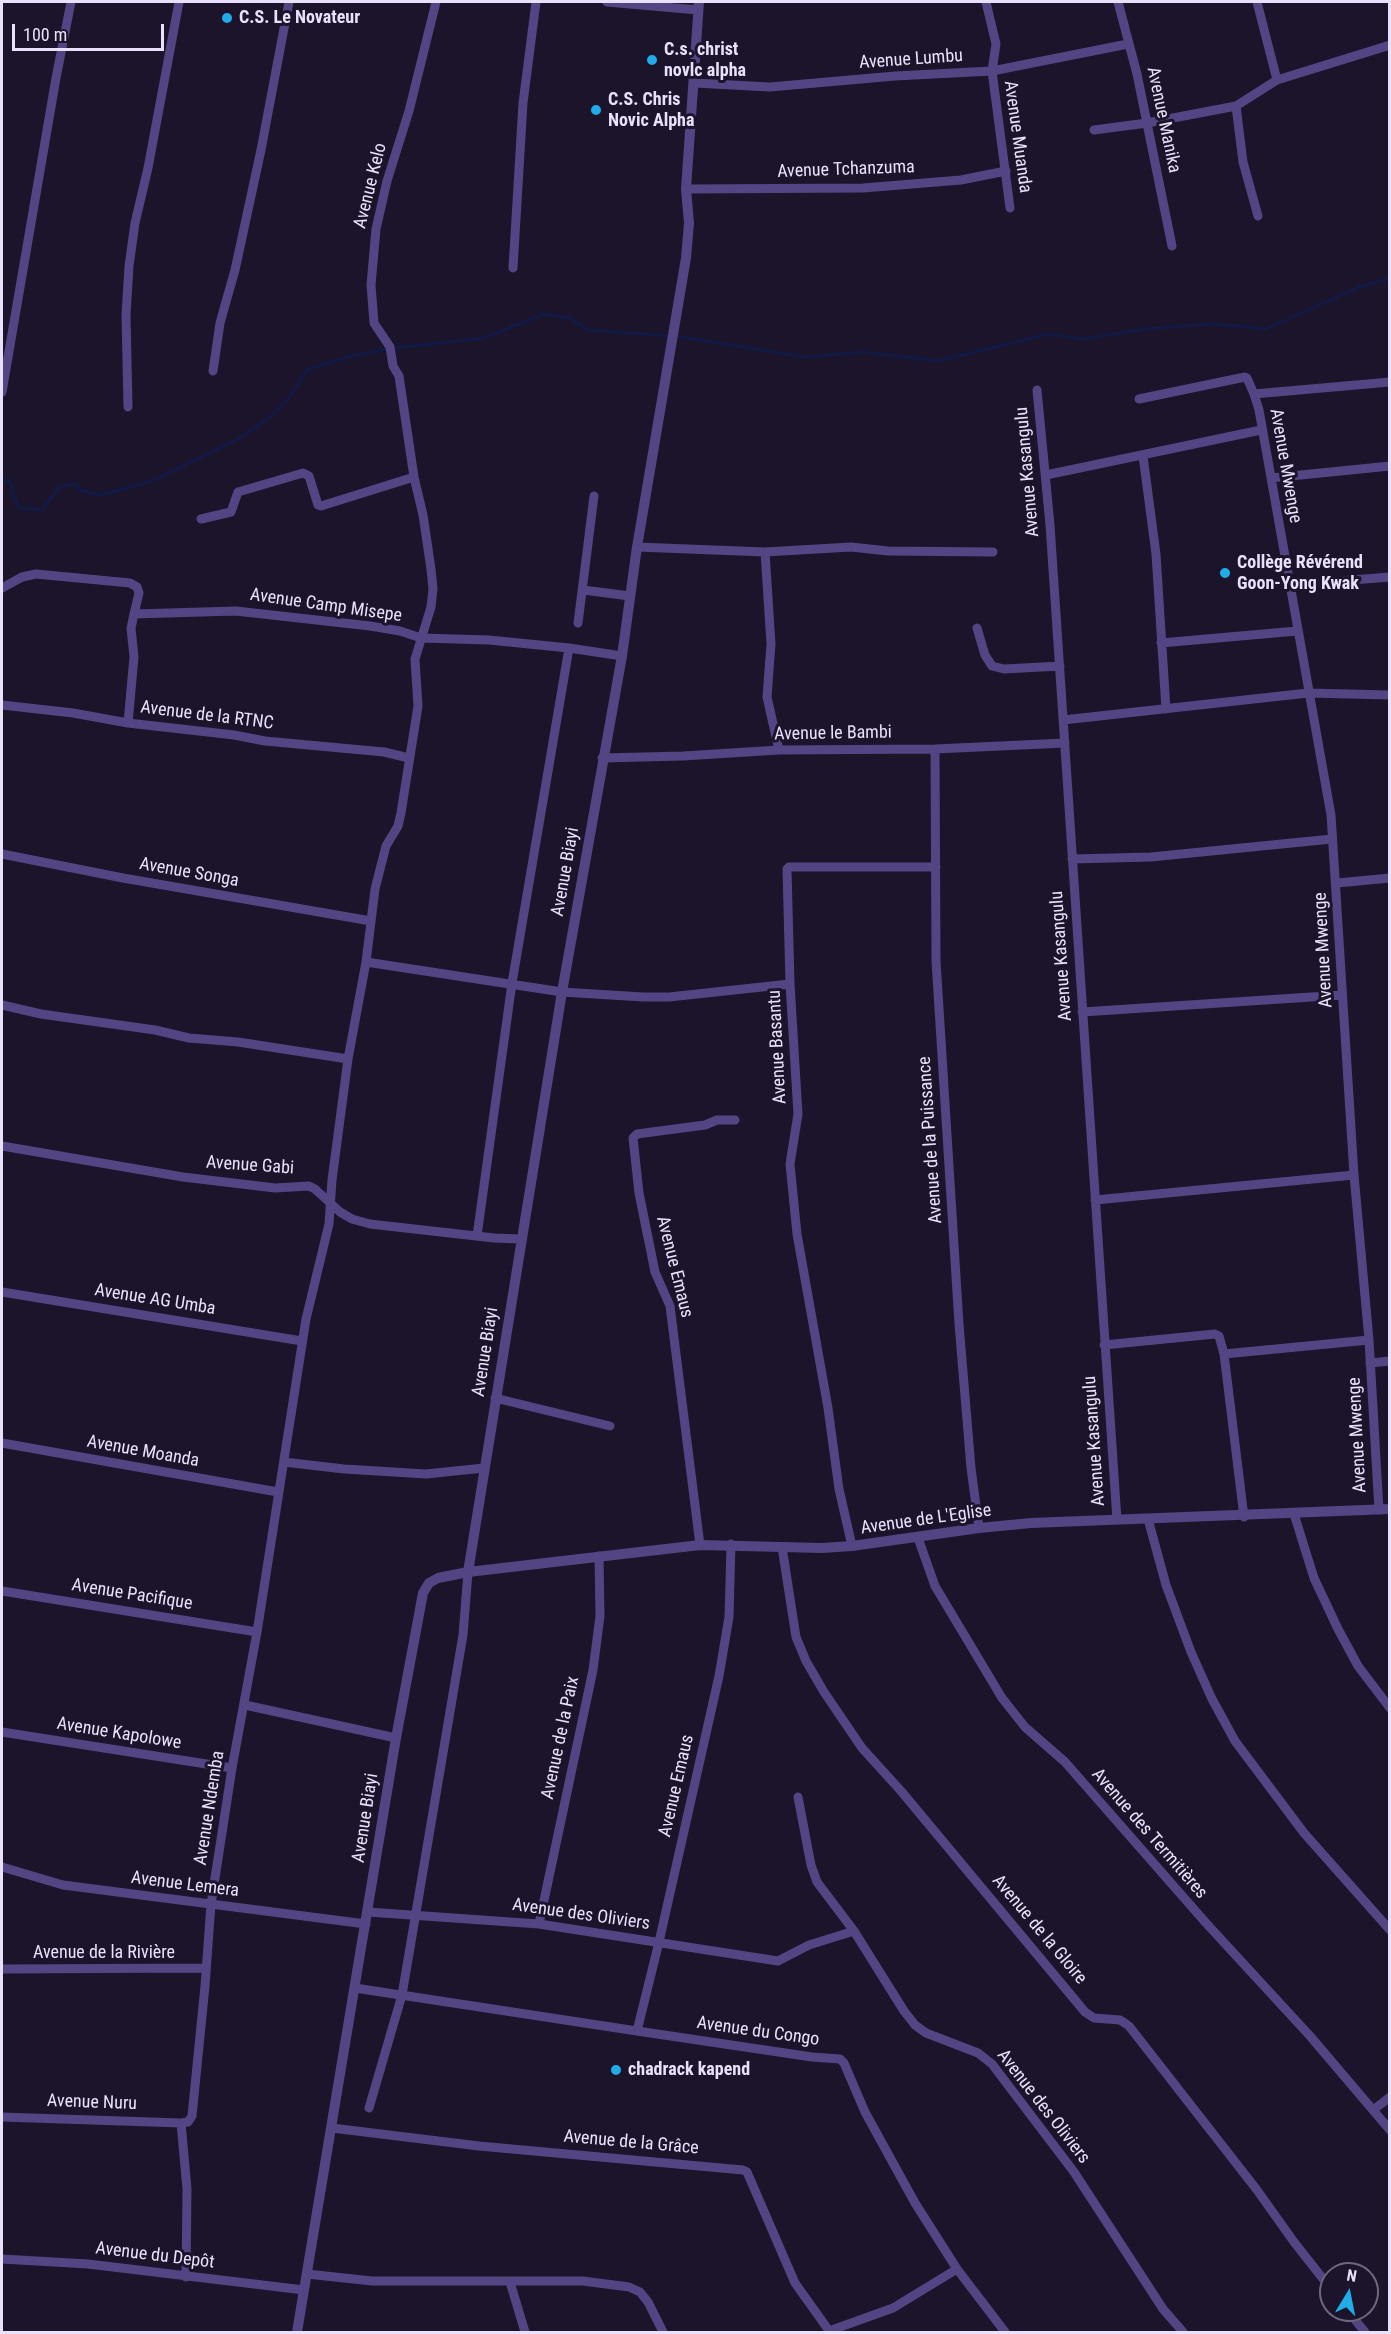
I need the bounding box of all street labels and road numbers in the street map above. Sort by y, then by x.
street label: Avenue Lumbu [858,46,964,74]
street label: Avenue Manika [1141,65,1185,175]
street label: Avenue Muanda [998,79,1036,195]
street label: Avenue Kelo [350,141,392,231]
street label: Avenue Tchanzuma [777,157,915,183]
street label: Avenue Kasangulu [1012,406,1044,538]
street label: Avenue Mwenge [1264,407,1306,525]
street label: Avenue Camp Misepe [249,585,403,627]
street label: Avenue de la RTNC [139,697,275,735]
street label: Avenue le Bambi [774,722,892,746]
street label: Avenue Biayi [548,826,584,918]
street label: Avenue Songa [138,854,240,892]
street label: Avenue Kasangulu [1047,890,1077,1022]
street label: Avenue Mwenge [1310,892,1338,1008]
street label: Avenue Basantu [764,990,792,1104]
street label: Avenue de la Puissance [914,1056,948,1224]
street label: Avenue Gabi [205,1152,295,1180]
street label: Avenue Emaus [651,1214,697,1320]
street label: Avenue AG Umba [93,1280,217,1320]
street label: Avenue Biayi [468,1306,504,1398]
street label: Avenue Kasangulu [1080,1375,1110,1507]
street label: Avenue Mwenge [1344,1377,1372,1493]
street label: Avenue Moanda [85,1432,201,1472]
street label: Avenue de L'Eglise [859,1500,993,1540]
street label: Avenue Pacifique [70,1575,194,1615]
street label: Avenue de la Paix [537,1675,585,1801]
street label: Avenue Kapolowe [55,1714,183,1754]
street label: Avenue Emaus [655,1733,699,1839]
street label: Avenue Ndemba [190,1749,230,1867]
street label: Avenue des Termitières [1087,1764,1211,1904]
street label: Avenue Biayi [348,1772,384,1864]
street label: Avenue Lemera [130,1868,240,1902]
street label: Avenue de la Gloire [987,1871,1091,1989]
street label: Avenue des Oliviers [511,1895,651,1935]
street label: Avenue de la Rivière [33,1942,175,1964]
street label: Avenue du Congo [695,2013,821,2051]
street label: Avenue des Oliviers [992,2046,1094,2168]
street label: Avenue Nuru [47,2091,137,2115]
street label: Avenue de la Grâce [563,2126,699,2160]
street label: Avenue du Depôt [94,2238,216,2274]

